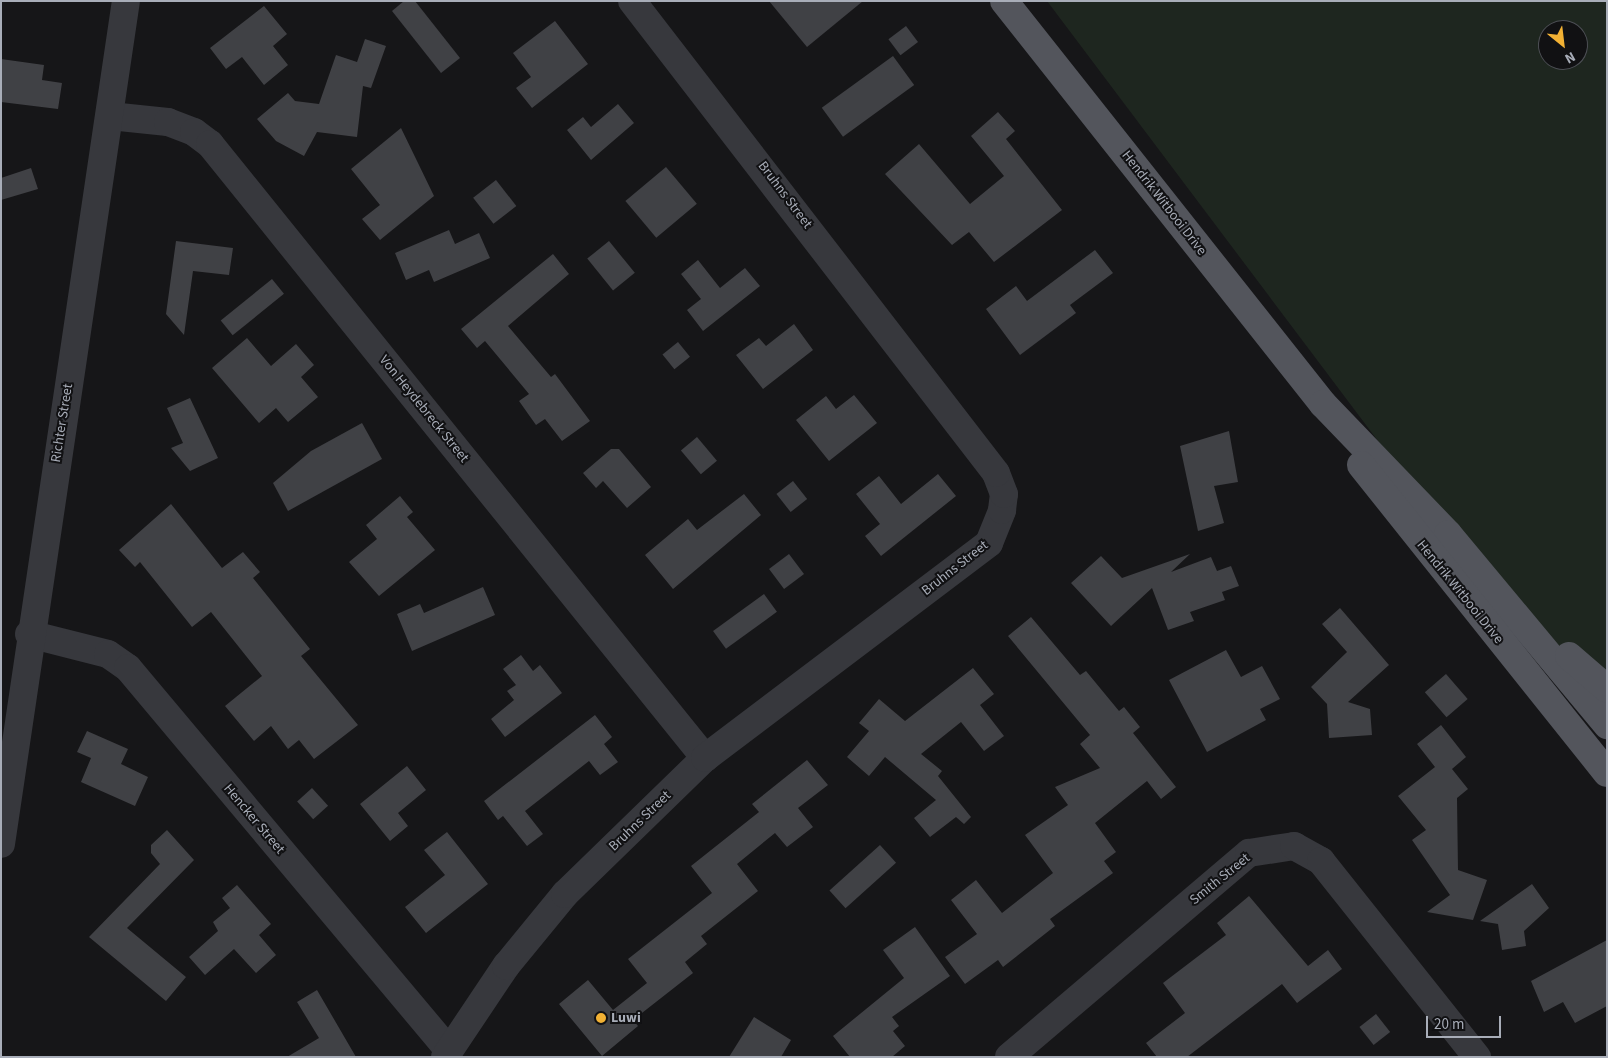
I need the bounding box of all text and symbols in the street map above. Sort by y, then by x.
north arrow [1538,20,1588,70]
text: N [1561,46,1579,68]
street label: Hendrik Witbooi Drive [1118,147,1210,259]
street label: Bruhns Street [754,158,816,232]
street label: Von Heydebreck Street [376,352,472,466]
street label: Richter Street [47,382,77,464]
street label: Bruhns Street [918,537,992,599]
street label: Hendrik Witbooi Drive [1413,537,1507,647]
street label: Hencker Street [220,780,288,858]
street label: Bruhns Street [605,787,675,855]
street label: Smith Street [1186,850,1254,908]
scale bar [1428,1006,1503,1038]
place label: Luwi [611,1010,641,1026]
marker: Luwi [595,1012,607,1024]
text: 20 m [1434,1014,1464,1035]

